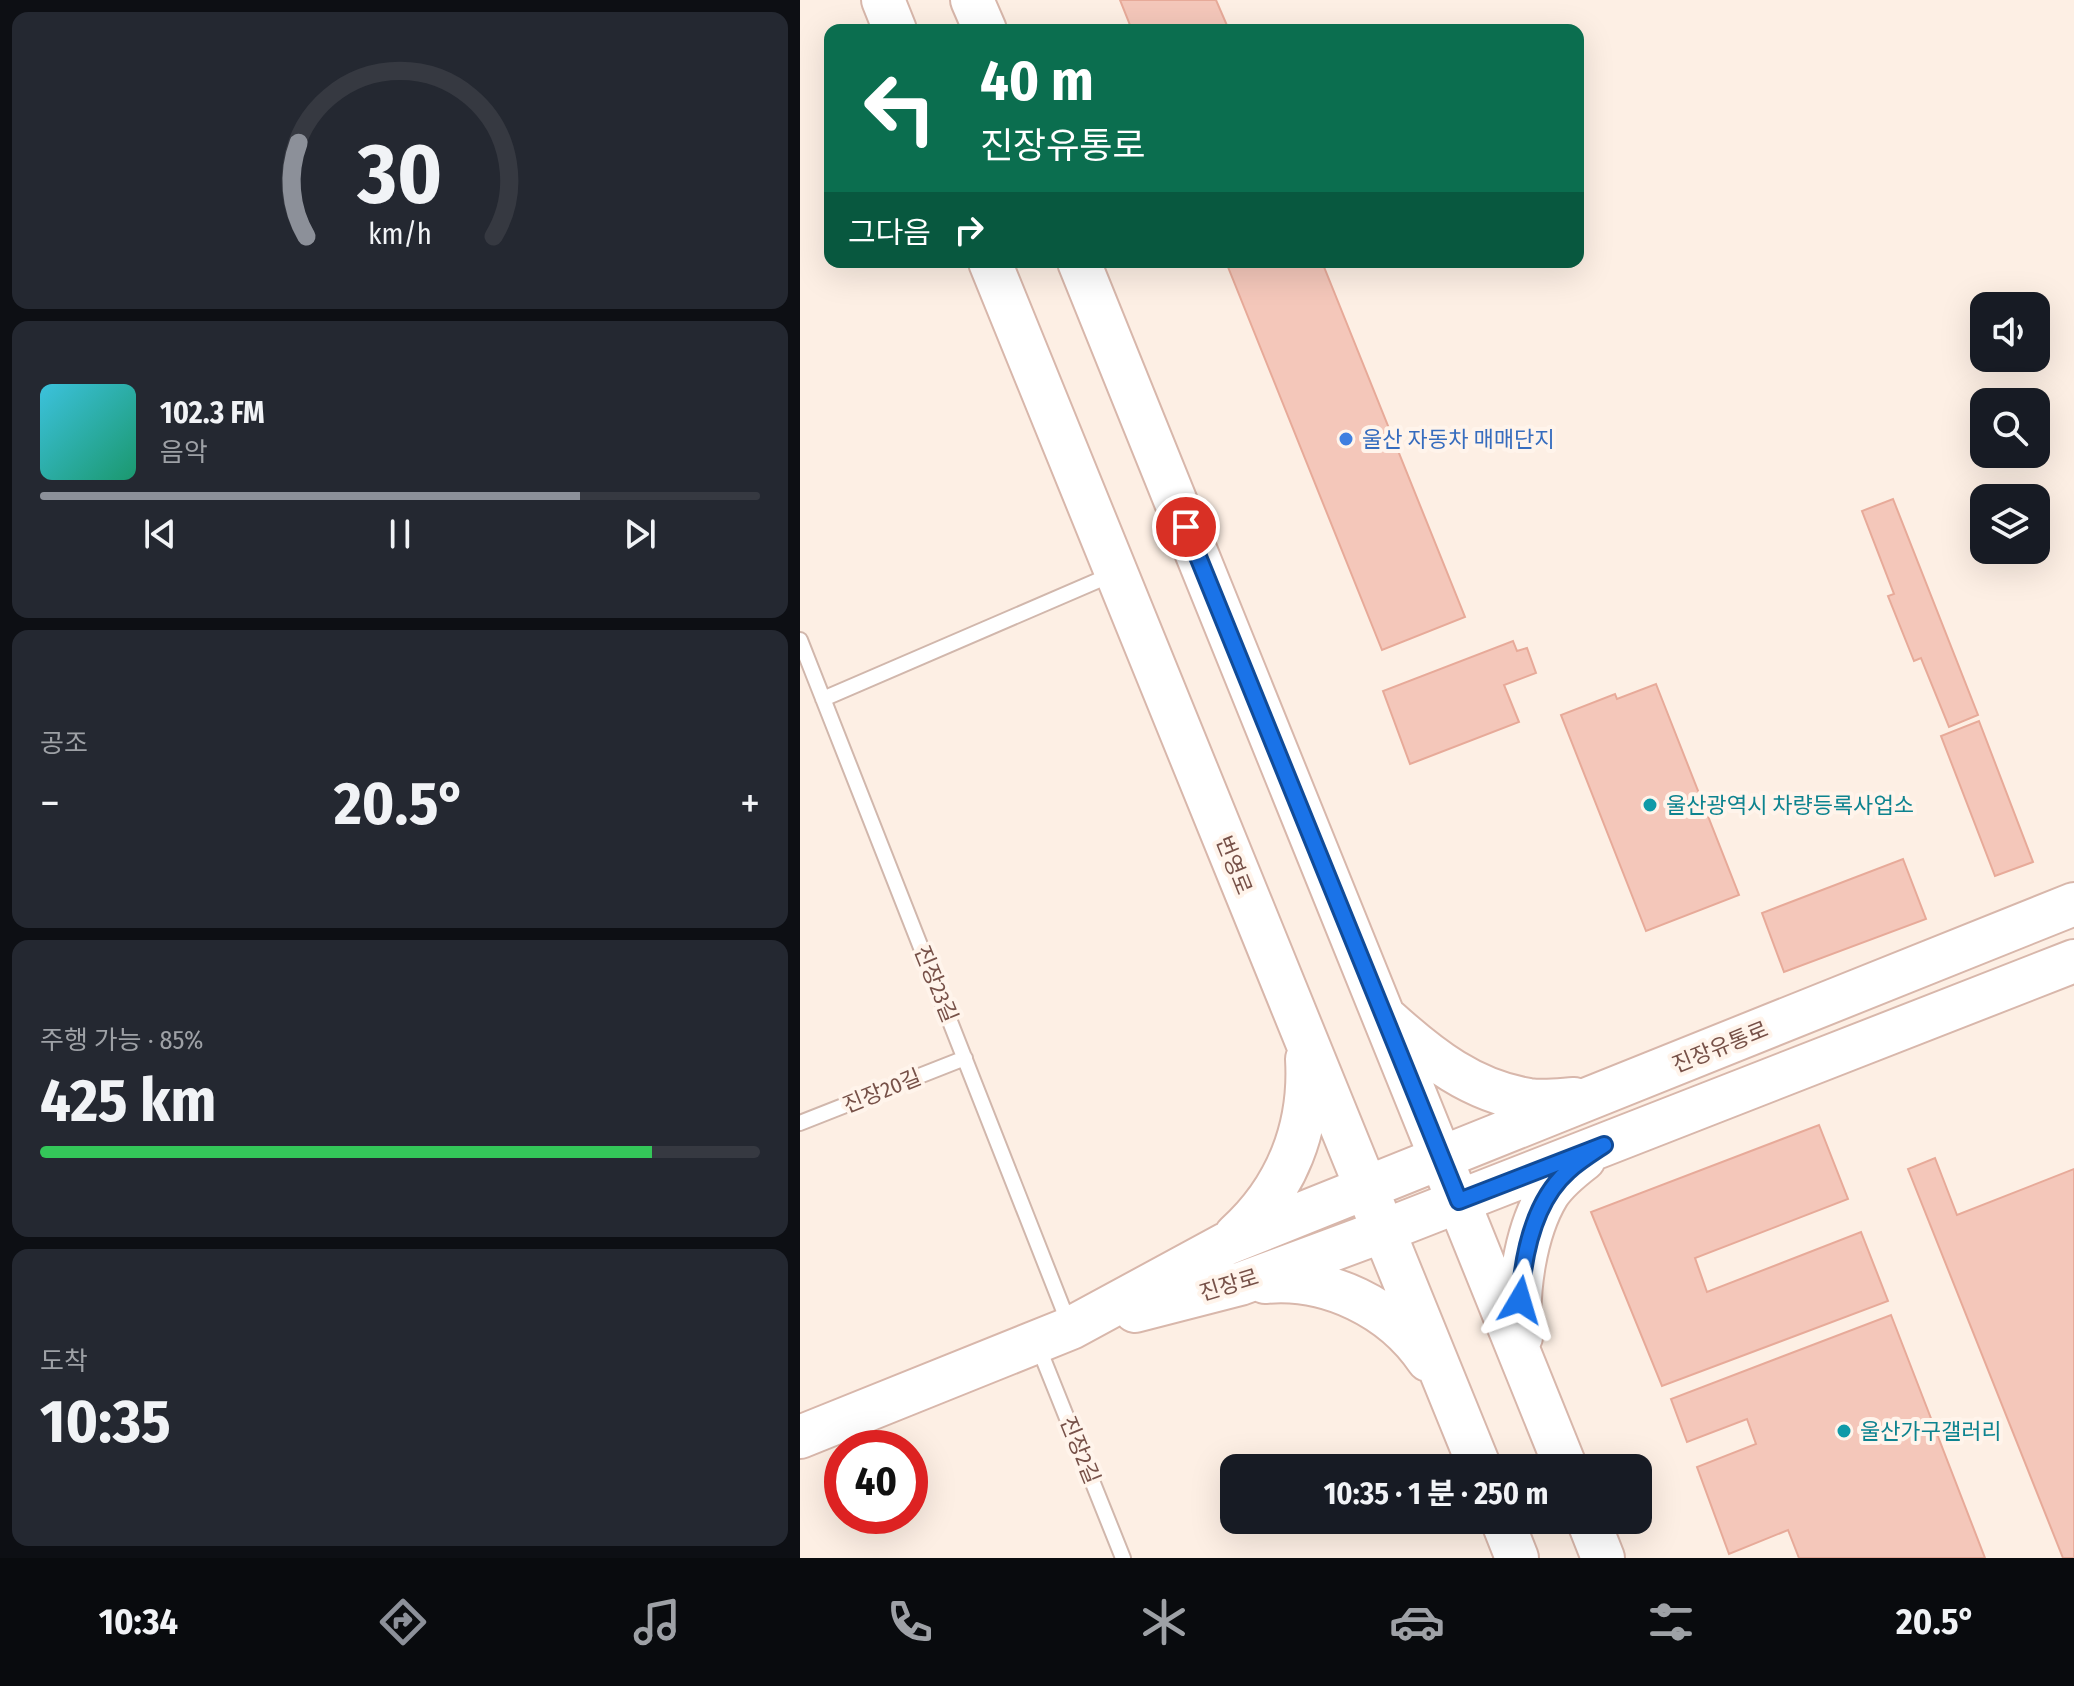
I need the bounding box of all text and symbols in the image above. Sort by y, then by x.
text: 40 m [980,48,1094,115]
icon: left [848,56,952,160]
text: 30 [357,124,442,224]
text: 진장유통로 [980,124,1146,168]
icon: right [947,208,991,252]
text: 그다음 [848,215,931,251]
text: km/h [368,217,432,252]
map controls [1970,292,2050,564]
button: sound [1970,292,2050,372]
button: search [1970,388,2050,468]
text: 102.3 FM [160,395,265,431]
place label: 울산 자동차 매매단지 [1362,426,1555,453]
marker: 울산 자동차 매매단지 [1337,430,1355,448]
text: 음악 [160,437,208,468]
button: layers [1970,484,2050,564]
pin [1152,493,1220,561]
icon: arrive [1164,505,1208,549]
icon: previous [138,512,182,556]
icon: pause [378,512,422,556]
icon: next [618,512,662,556]
text: 공조 [40,728,88,759]
text: 20.5° [334,768,466,840]
text: − [40,777,60,830]
text: + [740,777,760,830]
place label: 울산광역시 차량등록사업소 [1666,792,1914,819]
marker: 울산광역시 차량등록사업소 [1641,796,1659,814]
street label: 번영로 [1210,832,1258,898]
street label: 진장23길 [908,942,964,1026]
street label: 진장유통로 [1668,1016,1772,1078]
text: 주행 가능 · 85% [40,1025,203,1056]
street label: 진장20길 [839,1063,925,1119]
text: 425 km [40,1065,216,1137]
position arrow [1478,1258,1562,1342]
street label: 진장로 [1196,1263,1262,1307]
text: 도착 [40,1346,88,1377]
text: 10:35 [40,1386,171,1458]
street label: 진장2길 [1054,1412,1106,1488]
place label: 울산가구갤러리 [1860,1418,2002,1445]
marker: 울산가구갤러리 [1835,1422,1853,1440]
speed limit sign: 40 [824,1430,928,1534]
text: 10:35 · 1 분 · 250 m [1324,1476,1548,1512]
icon: directions [375,1594,431,1650]
icon: music [629,1594,685,1650]
icon: phone [882,1594,938,1650]
icon: climate [1136,1594,1192,1650]
icon: car [1389,1594,1445,1650]
icon: filters [1643,1594,1699,1650]
text: 10:34 [99,1600,178,1644]
text: 20.5° [1896,1600,1975,1644]

